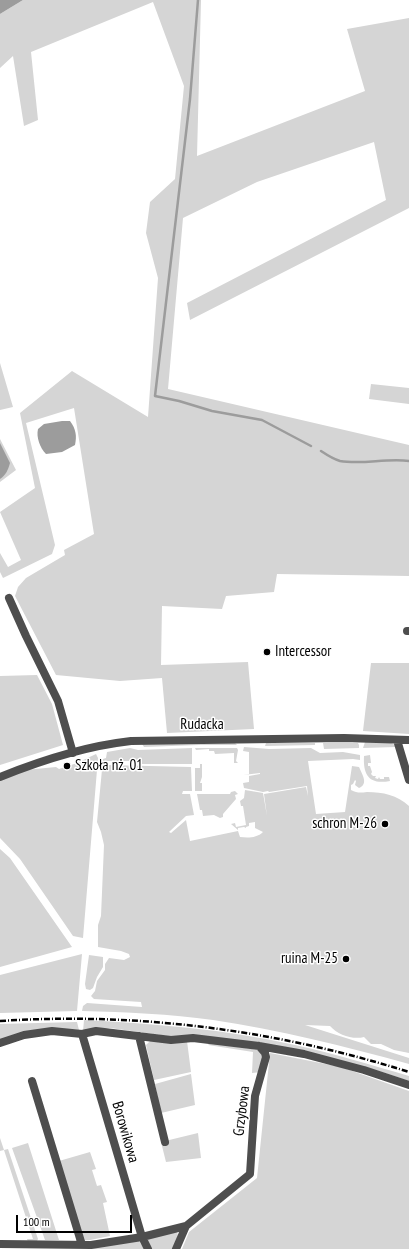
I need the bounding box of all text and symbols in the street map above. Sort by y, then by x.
place label: Intercessor [275,643,331,661]
marker: Intercessor [262,647,272,657]
street label: Rudacka [180,716,224,734]
place label: Szkoła nż. 01 [75,757,143,775]
marker: Szkoła nż. 01 [62,761,72,771]
place label: schron M-26 [312,815,377,833]
marker: schron M-26 [380,819,390,829]
place label: ruina M-25 [281,950,338,968]
marker: ruina M-25 [341,954,351,964]
street label: Grzybowa [230,1085,254,1137]
street label: Borowikowa [108,1099,142,1165]
scale bar [18,1207,134,1233]
text: 100 m [23,1214,50,1229]

